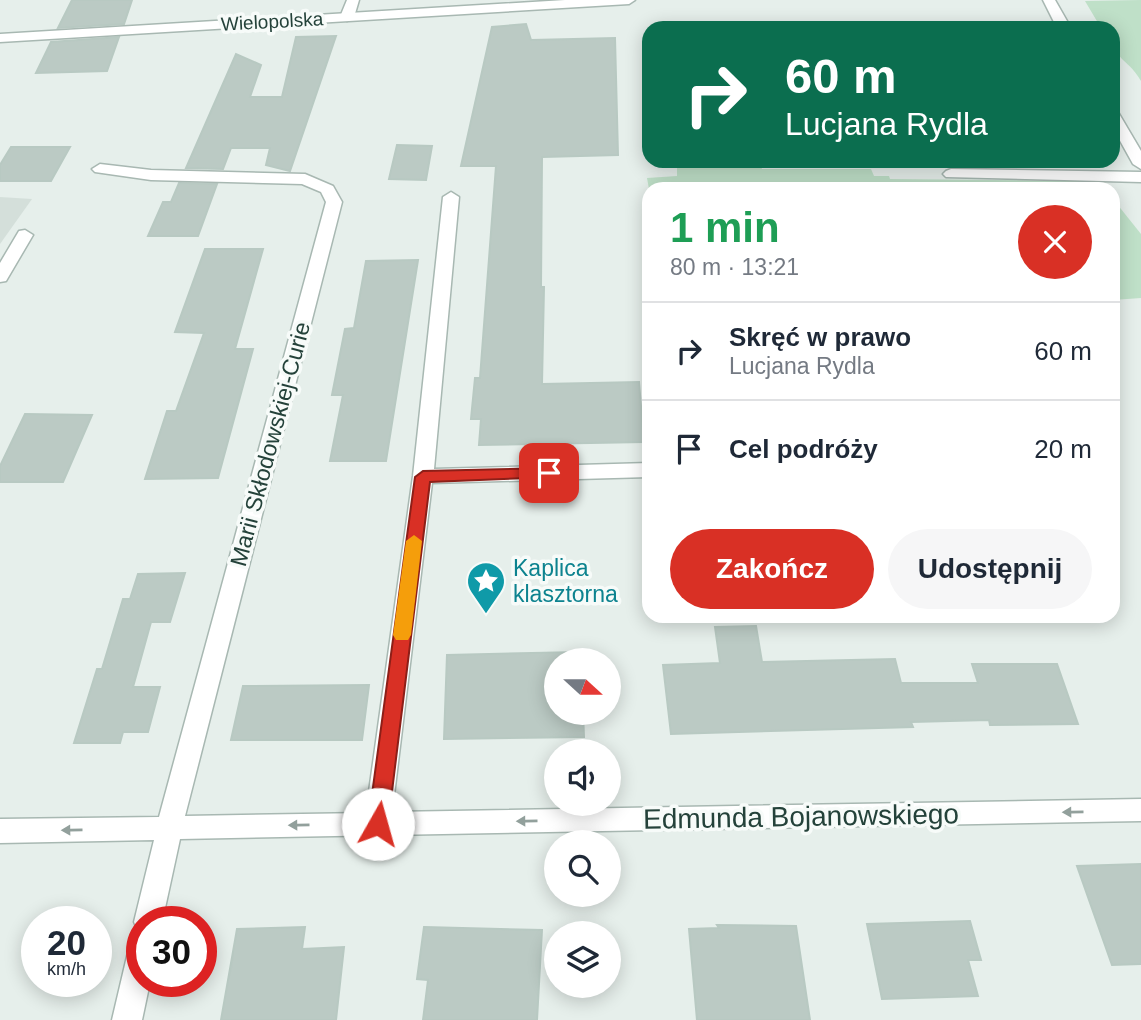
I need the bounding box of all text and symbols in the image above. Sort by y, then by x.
street label: Wielopolska [220,8,324,35]
icon: right [670,49,761,140]
text: 60 m [785,49,897,103]
text: Lucjana Rydla [785,106,988,142]
text: 1 min [670,204,780,251]
button: close [1018,205,1092,279]
text: 80 m · 13:21 [670,254,799,280]
street label: Marii Skłodowskiej-Curie [225,319,315,569]
text: Skręć w prawo [729,322,911,352]
icon: right [670,332,708,370]
text: 60 m [1034,336,1092,366]
text: Lucjana Rydla [729,353,875,379]
icon: arrive [670,430,708,468]
text: Cel podróży [729,434,878,464]
text: 20 m [1034,434,1092,464]
pin [519,443,579,503]
icon: arrive [530,454,568,492]
button: Zakończ [670,529,874,609]
button: Udostępnij [888,529,1092,609]
place label: Kaplica klasztorna [513,555,618,607]
place icon: Kaplica klasztorna [465,560,507,615]
north arrow [544,648,621,724]
map controls [544,648,621,998]
button: sound [544,739,621,816]
position arrow [341,787,415,861]
street label: Edmunda Bojanowskiego [643,798,959,835]
one-way arrow [1062,806,1084,817]
one-way arrow [516,816,538,827]
one-way arrow [288,819,310,831]
one-way arrow [61,824,83,835]
button: search [544,830,621,907]
speed limit sign: 30 [126,906,217,997]
button: layers [544,921,621,998]
text: 20 [47,923,86,962]
text: km/h [47,959,86,979]

